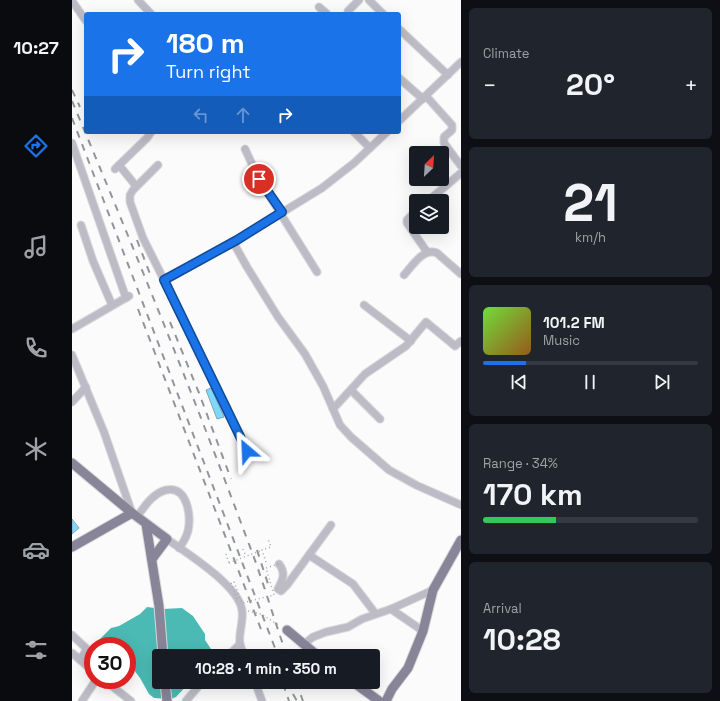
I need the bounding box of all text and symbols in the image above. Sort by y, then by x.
text: 180 m [166,25,245,61]
icon: right [100,28,152,80]
text: 10:27 [13,36,59,59]
text: Climate [483,45,529,62]
text: Turn right [166,60,250,83]
text: 20° [566,65,615,104]
text: − [483,71,497,99]
text: + [684,71,698,99]
icon: left [190,104,212,126]
icon: ahead [232,104,254,126]
icon: right [274,104,296,126]
icon: directions [22,132,50,160]
north arrow [409,146,449,186]
map controls [409,146,449,234]
pin [242,162,276,196]
icon: arrive [248,168,270,190]
text: 21 [563,170,618,236]
button: layers [409,194,449,234]
text: km/h [575,229,606,246]
icon: music [22,233,50,261]
text: 101.2 FM [543,313,605,332]
text: Music [543,332,580,349]
icon: phone [22,334,50,362]
icon: previous [508,371,530,393]
icon: pause [579,371,601,393]
icon: next [651,371,673,393]
position arrow [226,430,268,472]
icon: climate [22,435,50,463]
text: Range · 34% [483,455,558,472]
text: 170 km [483,475,583,514]
icon: car [22,536,50,564]
text: Arrival [483,600,522,617]
text: 10:28 [483,620,561,659]
icon: filters [22,636,50,664]
speed limit sign: 30 [84,637,136,689]
text: 10:28 · 1 min · 350 m [195,659,337,678]

